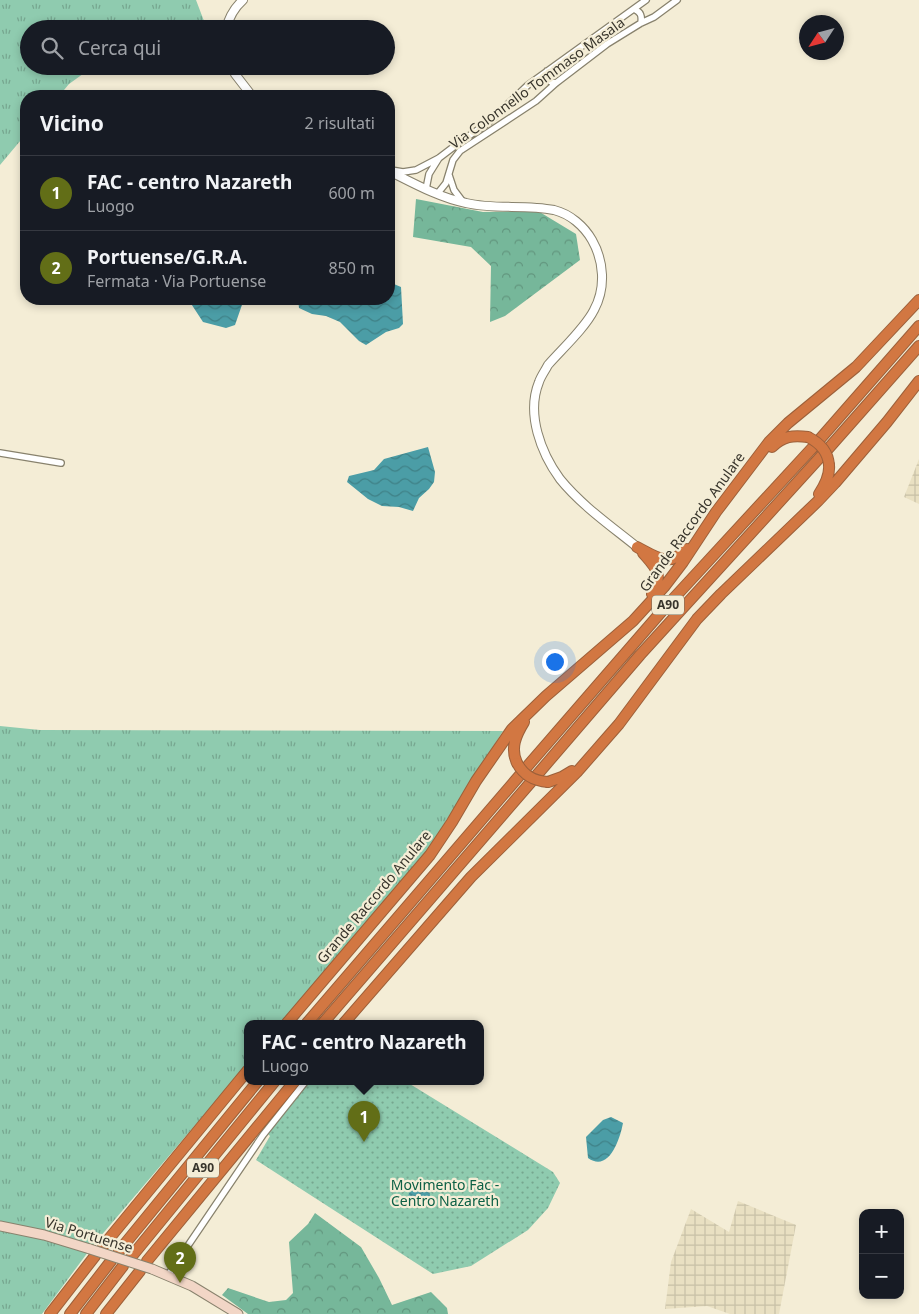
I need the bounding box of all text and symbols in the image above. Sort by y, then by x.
street label: Via Colonnello Tommaso Masala [445,13,628,153]
north arrow [799,15,844,60]
search box [20,20,395,75]
icon: search [38,34,66,62]
text: Cerca qui [78,35,161,61]
text: Vicino [40,109,104,137]
text: 2 risultati [305,112,375,134]
text: FAC - centro Nazareth [87,169,292,195]
text: 1 [51,182,61,204]
text: 600 m [328,182,375,204]
text: Luogo [87,195,134,217]
text: Portuense/G.R.A. [87,244,248,270]
text: 2 [51,257,61,279]
text: 850 m [328,257,375,279]
text: Fermata · Via Portuense [87,270,266,292]
street label: Grande Raccordo Anulare [634,448,749,595]
road number: A90 [652,596,684,614]
your location [542,649,568,675]
street label: Grande Raccordo Anulare [312,826,435,967]
popup [244,1020,484,1085]
text: FAC - centro Nazareth [261,1029,467,1055]
text: Luogo [261,1055,309,1077]
pin: 1 [348,1101,380,1142]
road number: A90 [187,1158,219,1178]
park label: Movimento Fac - Centro Nazareth [391,1175,499,1210]
map controls [859,1209,904,1299]
button: + [859,1209,904,1254]
street label: Via Portuense [43,1212,136,1257]
pin: 2 [164,1242,196,1283]
button: − [859,1254,904,1299]

